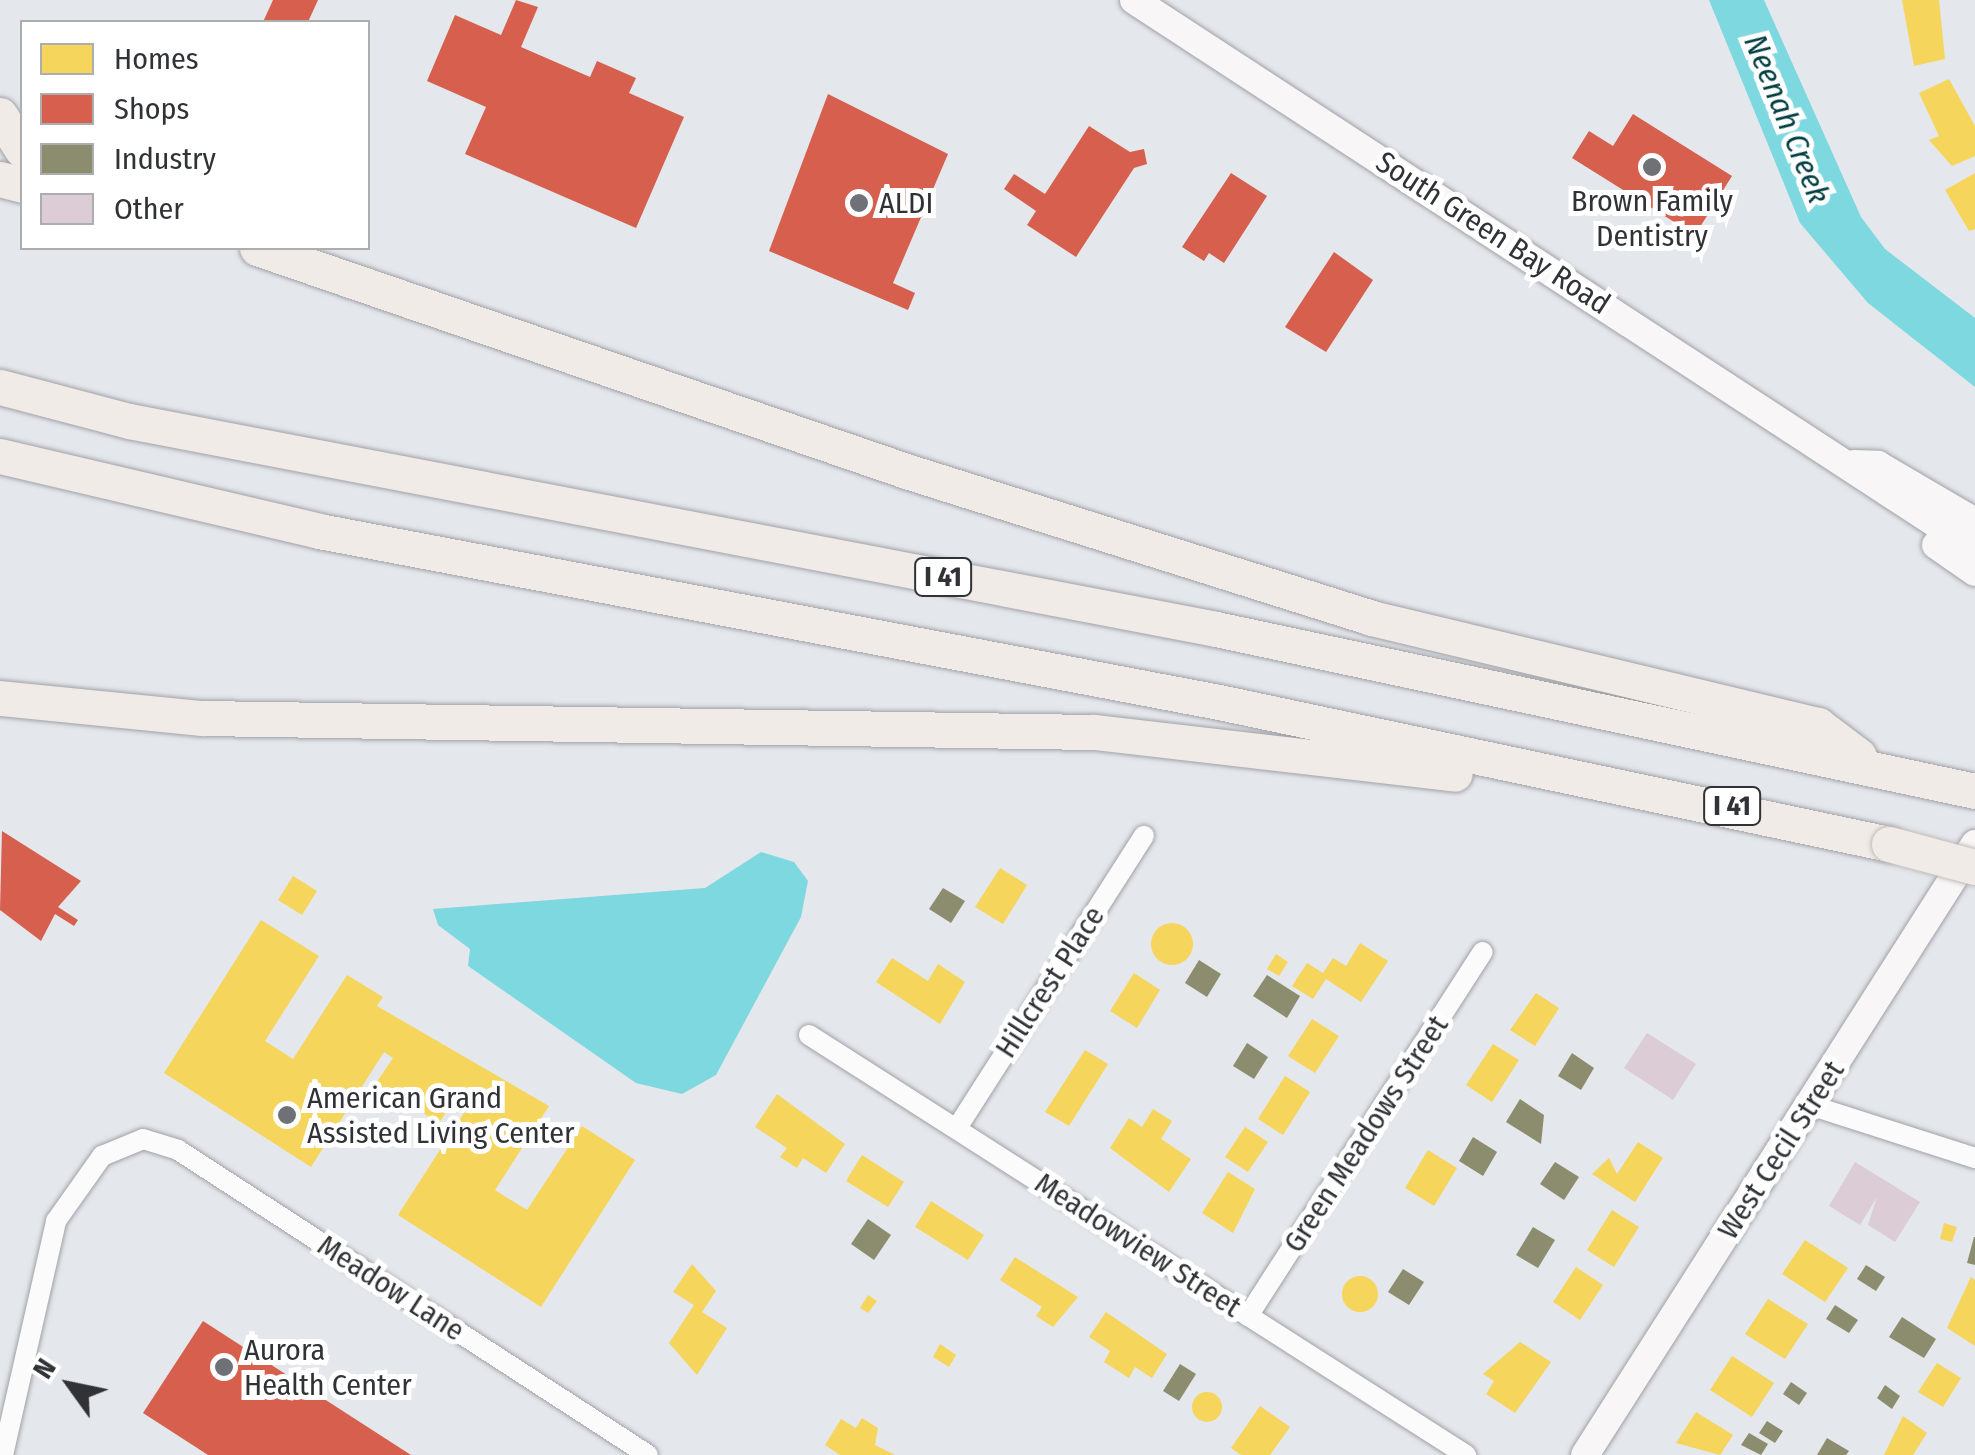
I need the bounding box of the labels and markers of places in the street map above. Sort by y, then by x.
marker: Brown Family Dentistry [1641,156,1663,178]
place label: Brown Family Dentistry [1571,183,1733,254]
place label: ALDI [879,185,933,221]
marker: ALDI [848,192,870,214]
place label: American Grand Assisted Living Center [307,1080,574,1150]
marker: American Grand Assisted Living Center [276,1104,298,1126]
place label: Aurora Health Center [244,1332,412,1402]
marker: Aurora Health Center [213,1356,235,1378]

